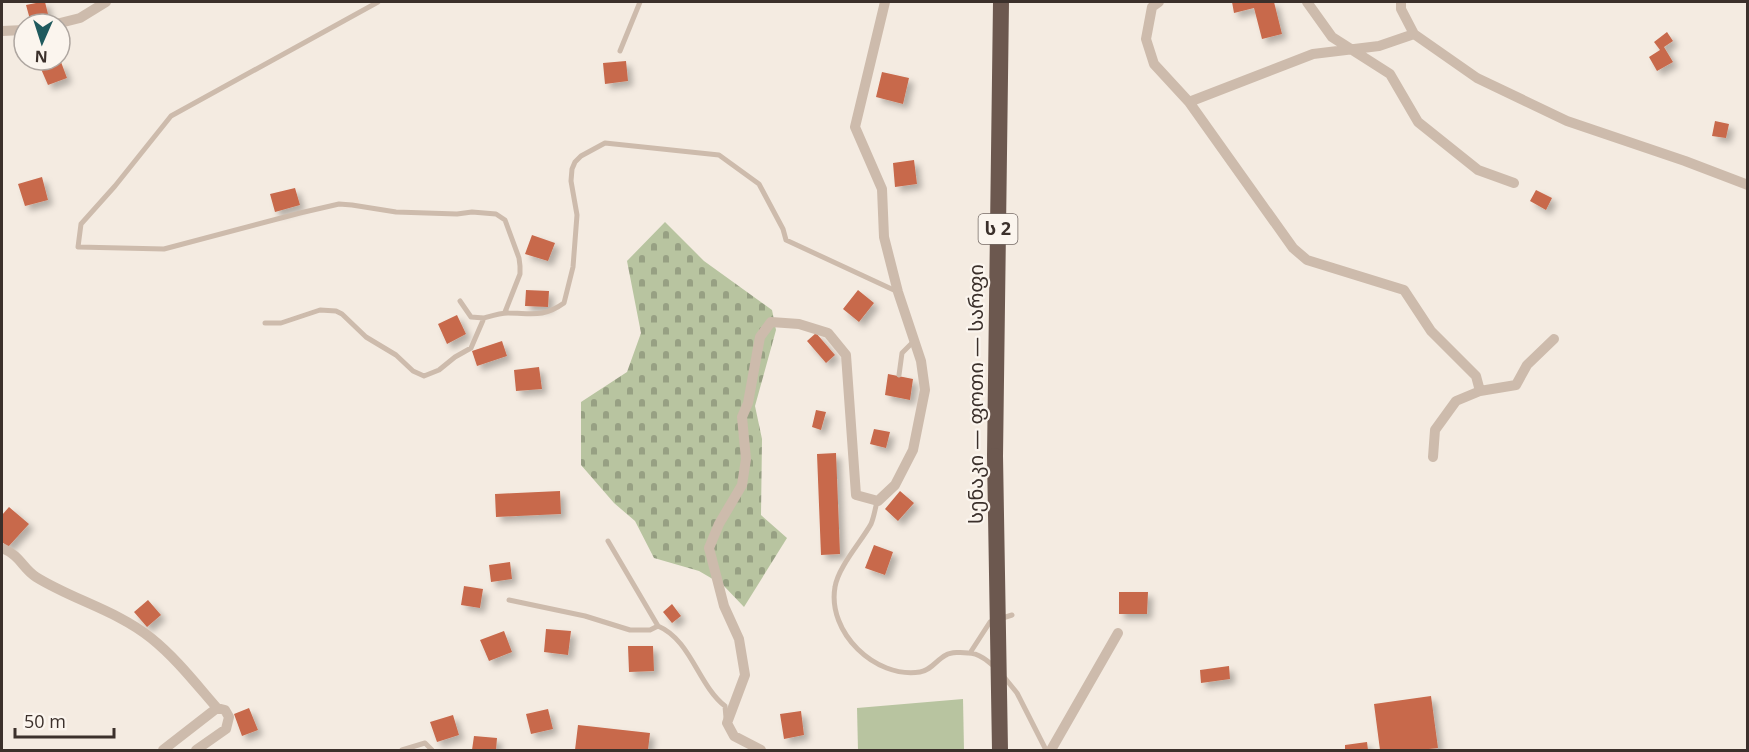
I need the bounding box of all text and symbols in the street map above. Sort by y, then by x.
north arrow [12,12,72,72]
text: N [34,46,48,68]
road number: ს 2 [978,214,1018,244]
street label: სენაკი — ფოთი — სარფი [962,264,989,524]
scale bar [15,701,114,739]
text: 50 m [24,709,66,733]

